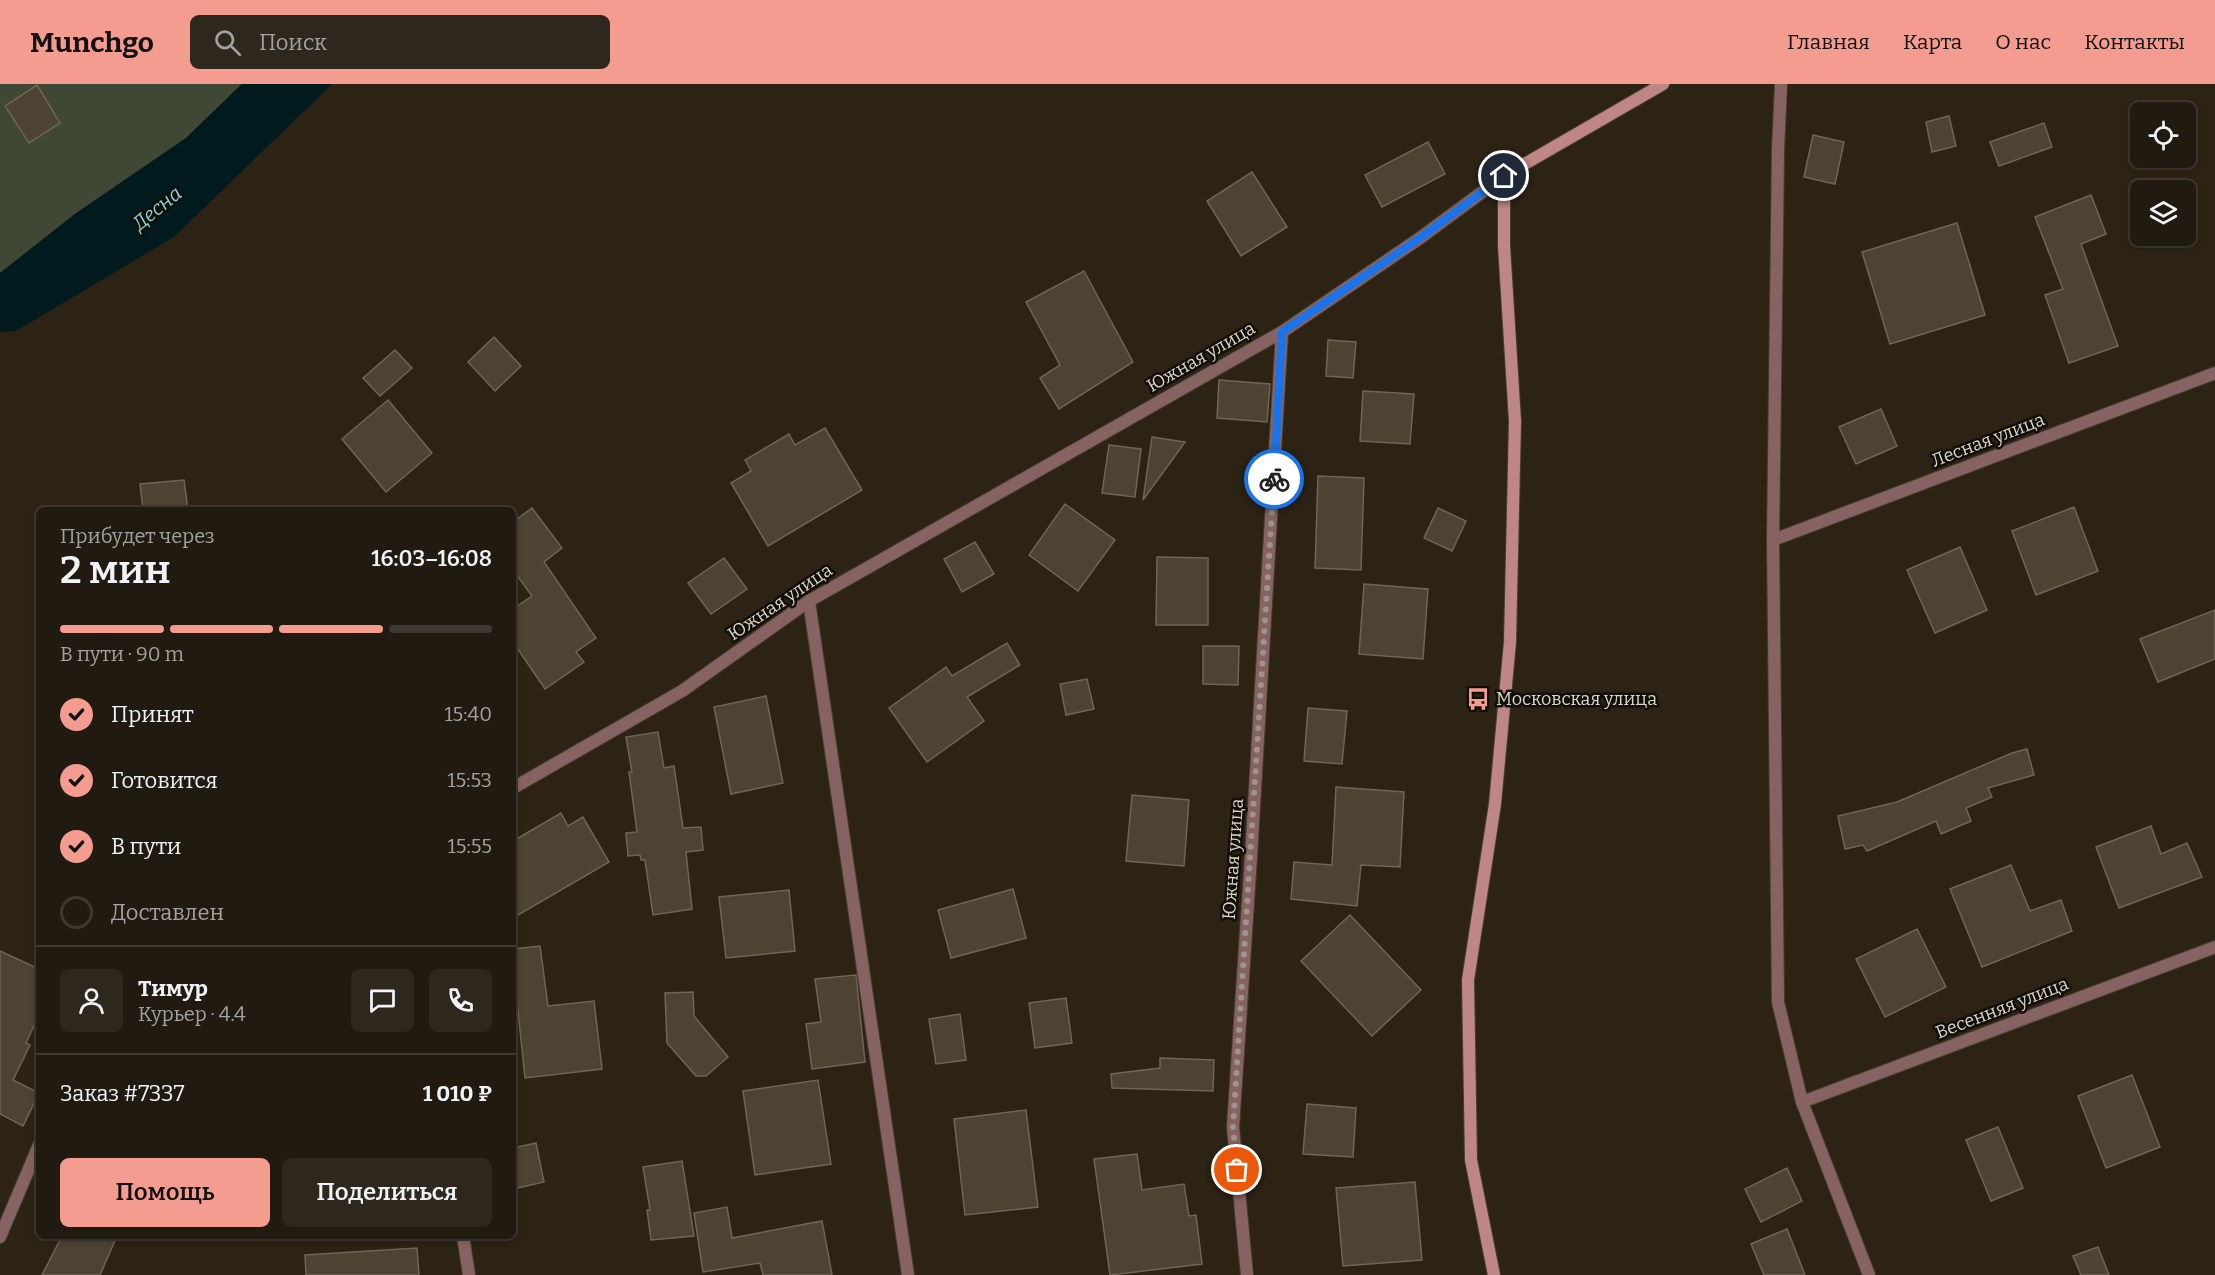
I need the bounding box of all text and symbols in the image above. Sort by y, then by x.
search box [190,15,610,69]
text: Munchgo [30,26,154,59]
icon: search [211,26,244,59]
text: Поиск [259,29,327,56]
text: Главная [1787,29,1870,55]
text: Карта [1903,29,1962,55]
text: О нас [1995,29,2051,55]
text: Контакты [2084,29,2185,55]
map controls [2130,102,2196,246]
button: locate [2130,102,2196,168]
pin [1478,150,1529,201]
icon: home [1487,159,1520,192]
button: layers [2130,180,2196,246]
water label: Десна [126,181,186,236]
street label: Южная улица [1143,317,1259,397]
street label: Лесная улица [1928,408,2048,472]
courier [1244,449,1304,509]
icon: bike [1258,463,1291,496]
text: Прибудет через [60,524,215,548]
text: 16:03–16:08 [371,545,492,572]
text: 2 мин [60,547,171,593]
street label: Южная улица [724,559,837,645]
text: В пути · 90 m [60,642,184,666]
bus stop icon: Московская улица [1465,686,1491,712]
place label: Московская улица [1496,688,1657,710]
icon: check [60,698,93,731]
text: Принят [111,701,194,728]
text: 15:40 [444,702,492,726]
icon: check [60,764,93,797]
text: Готовится [111,767,218,794]
text: 15:53 [447,768,492,792]
street label: Южная улица [1218,798,1248,920]
icon: check [60,830,93,863]
text: В пути [111,833,181,860]
text: 15:55 [448,834,492,858]
text: Доставлен [111,899,224,926]
button: person [60,969,123,1032]
button: chat [351,969,414,1032]
button: phone [429,969,492,1032]
street label: Весенняя улица [1933,973,2072,1043]
text: Тимур [138,975,208,1002]
text: Курьер · 4.4 [138,1002,246,1026]
text: Заказ #7337 [60,1080,185,1107]
text: 1 010 ₽ [423,1080,492,1107]
pin [1211,1144,1262,1195]
icon: bag [1220,1153,1253,1186]
button: Помощь [60,1158,270,1227]
button: Поделиться [282,1158,492,1227]

